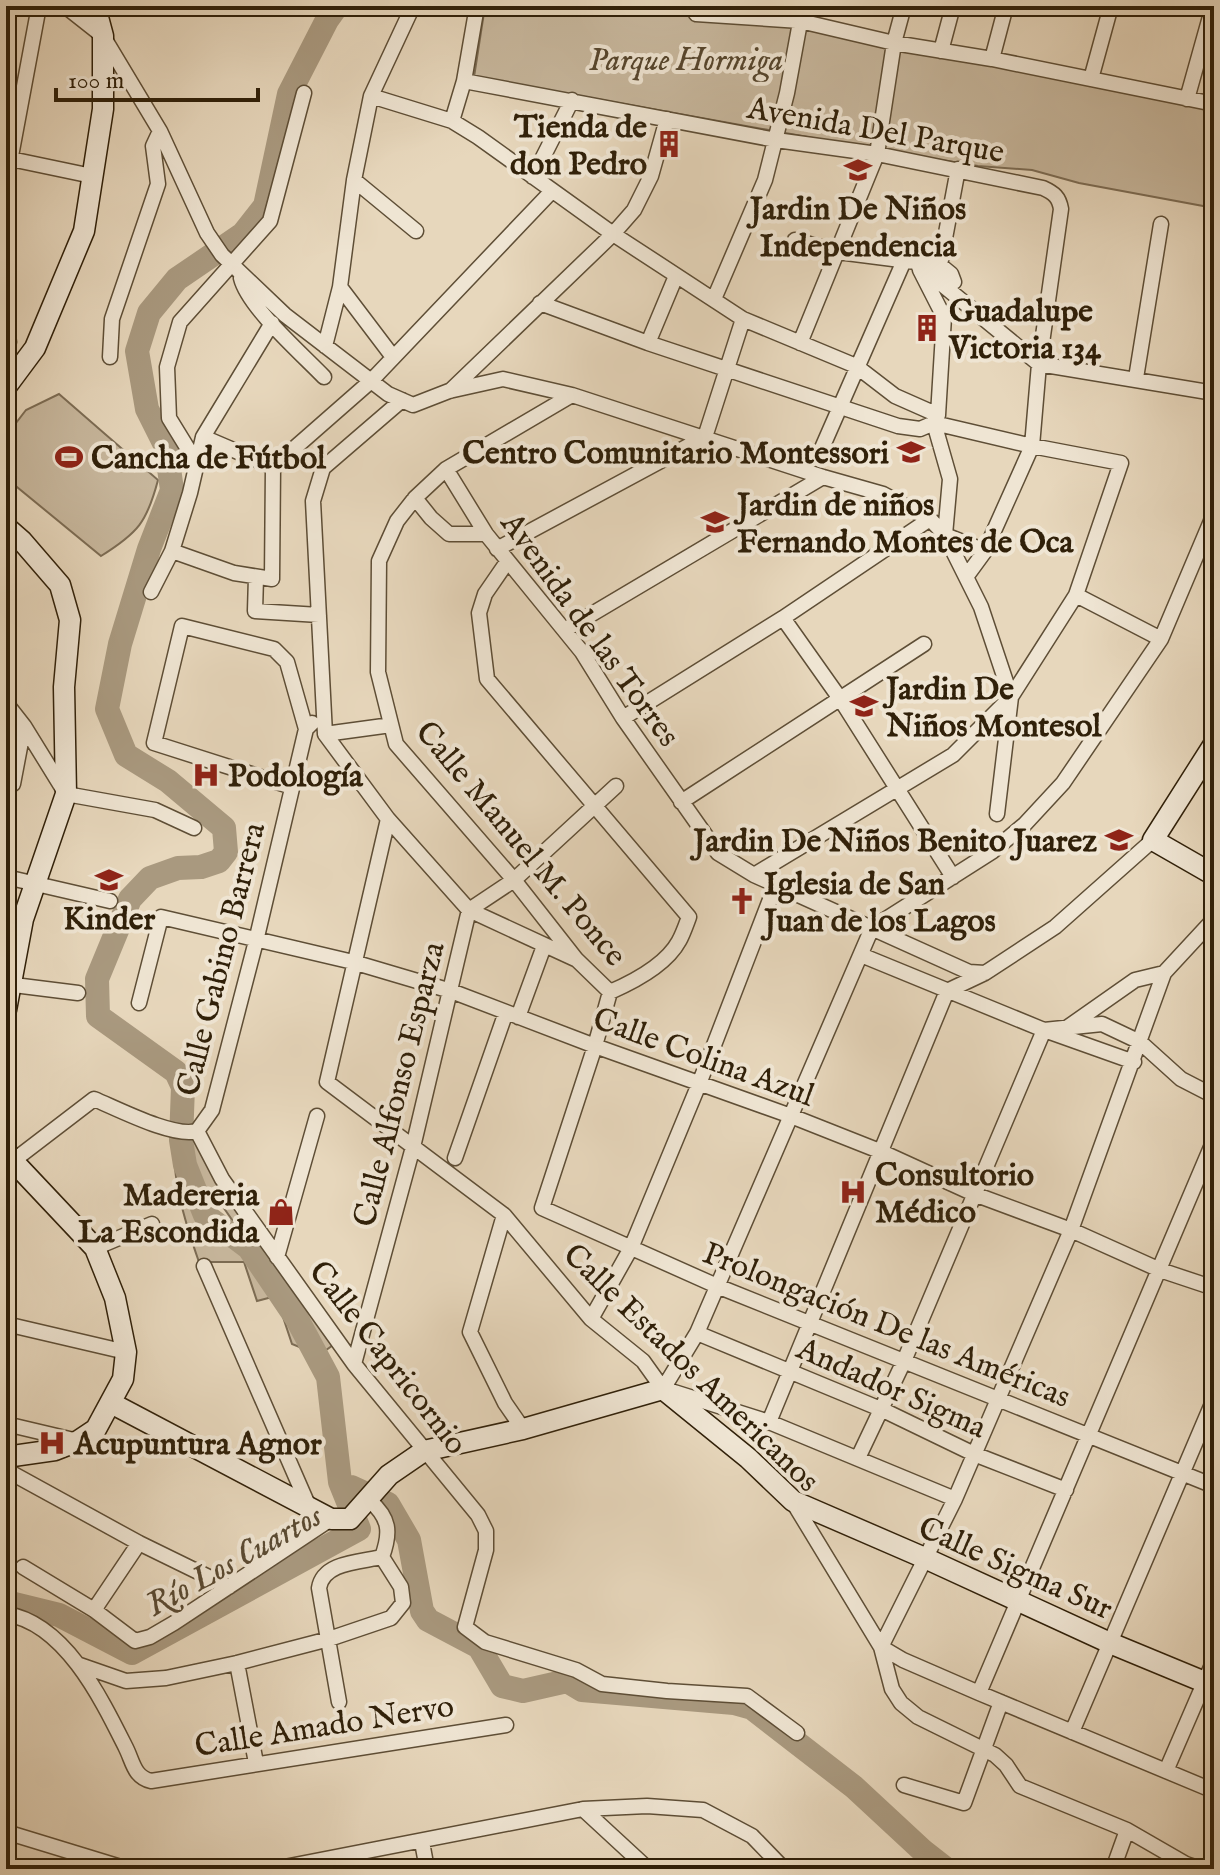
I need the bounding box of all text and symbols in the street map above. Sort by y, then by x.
park label: Parque Hormiga [589,41,783,82]
scale bar [56,52,258,102]
text: 100 m [68,66,124,97]
street label: Avenida Del Parque [743,89,1007,174]
place label: Tienda de don Pedro [510,108,647,186]
building icon: Tienda de don Pedro [654,129,684,159]
school or university icon: Jardin De Niños Independencia [843,155,873,185]
place label: Jardin De Niños Independencia [746,190,966,268]
place label: Guadalupe Victoria 134 [948,292,1101,370]
building icon: Guadalupe Victoria 134 [912,313,942,343]
place label: Centro Comunitario Montessori [462,434,889,475]
school or university icon: Centro Comunitario Montessori [896,437,926,467]
place label: Cancha de Fútbol [91,439,327,480]
sports icon: Cancha de Fútbol [54,442,84,472]
place label: Jardin de niños Fernando Montes de Oca [733,486,1074,564]
street label: Avenida de las Torres [490,505,688,756]
school or university icon: Jardin de niños Fernando Montes de Oca [700,507,730,537]
place label: Jardin De Niños Montesol [882,670,1102,748]
school or university icon: Jardin De Niños Montesol [849,691,879,721]
street label: Calle Manuel M. Ponce [405,713,635,976]
place label: Podología [228,757,364,798]
hospital icon: Podología [191,760,221,790]
street label: Calle Gabino Barrera [169,818,276,1101]
place label: Jardin De Niños Benito Juarez [689,822,1097,863]
school or university icon: Jardin De Niños Benito Juarez [1104,825,1134,855]
school or university icon: Kinder [94,865,124,895]
place label: Iglesia de San Juan de los Lagos [760,865,996,943]
church icon: Iglesia de San Juan de los Lagos [727,886,757,916]
place label: Kinder [63,900,155,941]
street label: Calle Alfonso Esparza [345,938,456,1231]
street label: Calle Colina Azul [587,999,820,1117]
place label: Consultorio Médico [875,1156,1034,1234]
place label: Madereria La Escondida [78,1176,260,1254]
hospital icon: Consultorio Médico [838,1177,868,1207]
shop icon: Madereria La Escondida [266,1197,296,1227]
street label: Prolongación De las Américas [696,1234,1076,1419]
street label: Calle Estados Americanos [553,1236,827,1502]
street label: Calle Capricornio [298,1253,476,1464]
street label: Andador Sigma [789,1329,992,1449]
place label: Acupuntura Agnor [72,1425,322,1466]
hospital icon: Acupuntura Agnor [37,1428,67,1458]
water label: Río Los Cuartos [139,1495,330,1627]
street label: Calle Sigma Sur [911,1508,1119,1630]
street label: Calle Amado Nervo [192,1687,457,1768]

